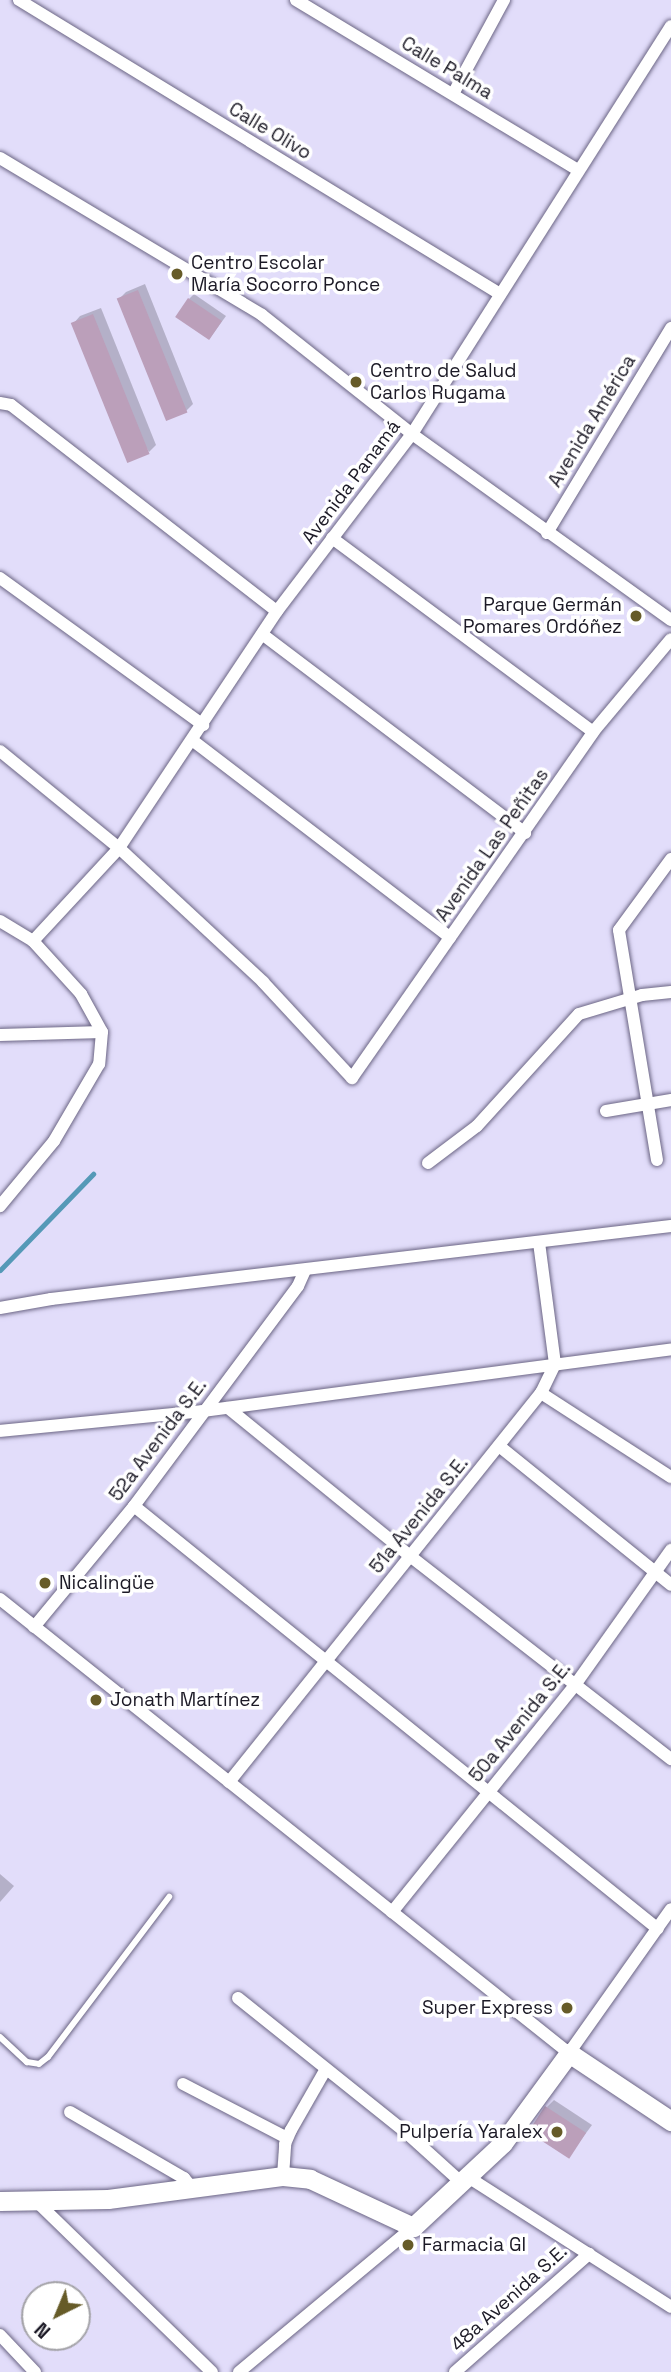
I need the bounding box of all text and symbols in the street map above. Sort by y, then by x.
street label: Calle Palma [397,32,497,104]
street label: Calle Olivo [225,97,315,165]
place label: Centro Escolar María Socorro Ponce [191,252,380,296]
marker: Centro Escolar María Socorro Ponce [169,266,185,282]
street label: Avenida América [543,351,641,491]
place label: Centro de Salud Carlos Rugama [370,360,516,404]
marker: Centro de Salud Carlos Rugama [348,374,364,390]
street label: Avenida Panamá [297,416,405,548]
place label: Parque Germán Pomares Ordóñez [463,594,622,638]
marker: Parque Germán Pomares Ordóñez [628,608,644,624]
street label: Avenida Las Peñitas [431,764,553,926]
street label: 52a Avenida S.E. [105,1374,211,1506]
street label: 51a Avenida S.E. [365,1452,473,1578]
place label: Nicalingüe [59,1572,155,1594]
marker: Nicalingüe [37,1575,53,1591]
street label: 50a Avenida S.E. [464,1657,576,1787]
place label: Jonath Martínez [110,1689,260,1711]
marker: Jonath Martínez [88,1692,104,1708]
place label: Super Express [422,1997,553,2019]
marker: Super Express [559,2000,575,2016]
place label: Pulpería Yaralex [399,2121,543,2143]
marker: Pulpería Yaralex [549,2124,565,2140]
place label: Farmacia GI [422,2234,526,2256]
marker: Farmacia GI [400,2237,416,2253]
street label: 48a Avenida S.E. [446,2240,572,2356]
north arrow [21,2281,91,2351]
text: N [30,2317,56,2344]

